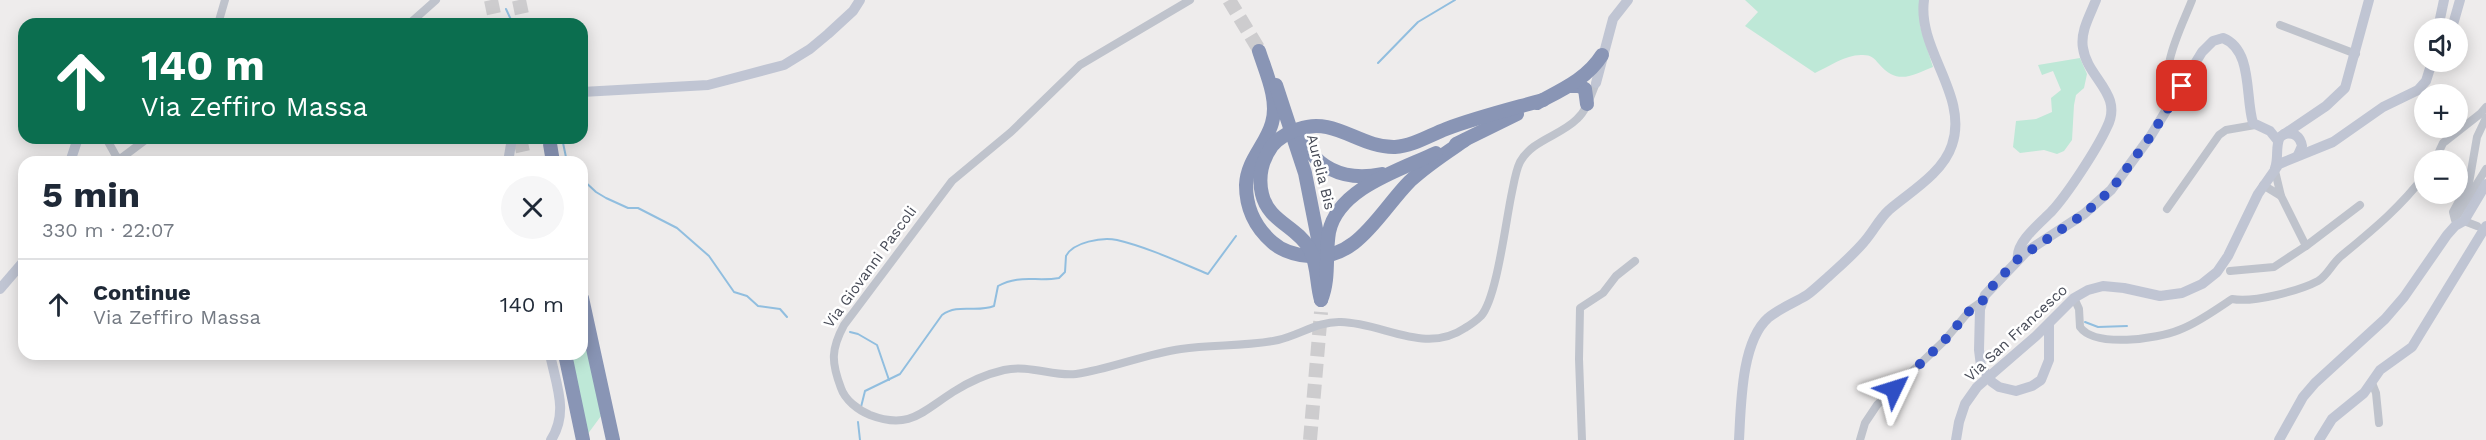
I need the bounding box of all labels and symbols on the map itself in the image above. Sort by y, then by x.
pin [2156,60,2207,111]
street label: Aurelia Bis [1303,132,1339,212]
street label: Via Giovanni Pascoli [820,203,920,331]
street label: Via San Francesco [1961,281,2071,385]
position arrow [1862,357,1926,421]

